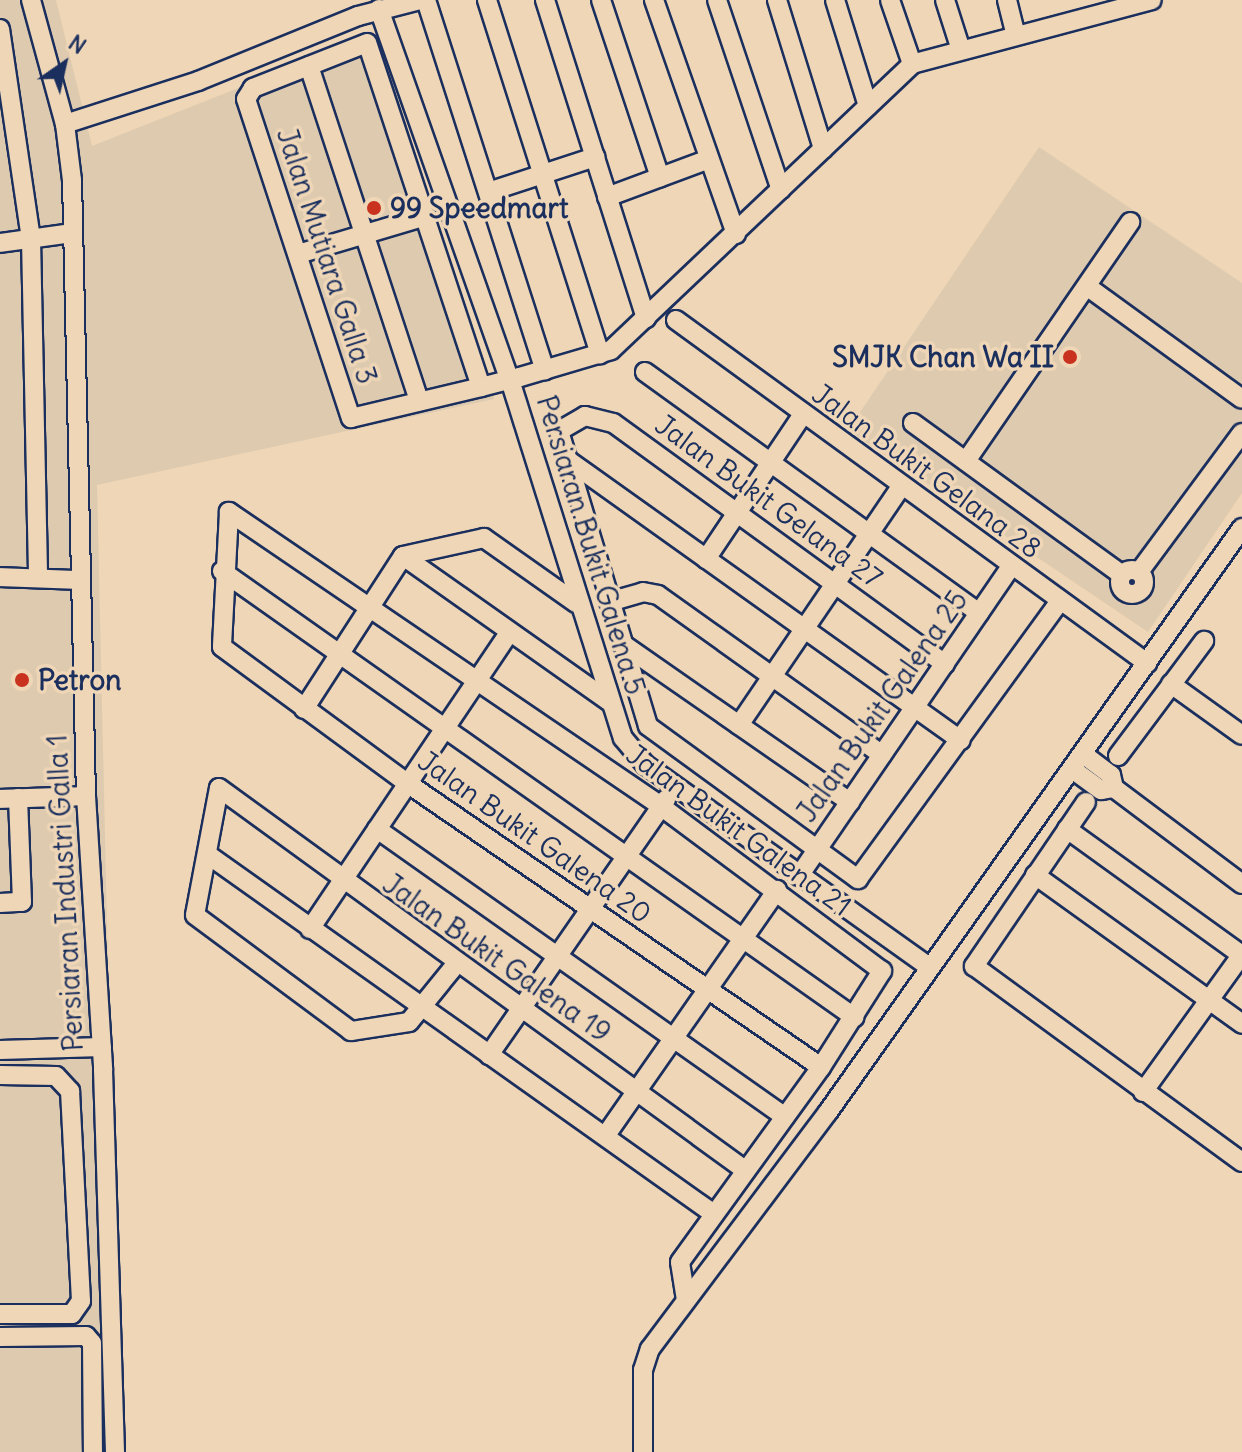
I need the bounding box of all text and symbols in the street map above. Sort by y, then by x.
north arrow [24,24,104,104]
text: N [63,28,92,60]
street label: Jalan Mutiara Galla 3 [270,124,384,388]
place label: 99 Speedmart [390,191,568,225]
marker: 99 Speedmart [365,199,383,217]
place label: SMJK Chan Wa II [832,340,1054,374]
marker: SMJK Chan Wa II [1061,348,1079,366]
street label: Jalan Bukit Gelana 28 [806,377,1048,565]
street label: Persiaran Bukit Galena 5 [529,391,653,699]
street label: Jalan Bukit Gelana 27 [649,407,889,595]
street label: Jalan Bukit Galena 25 [790,584,974,828]
place label: Petron [38,663,121,697]
marker: Petron [13,671,31,689]
street label: Persiaran Industri Galla 1 [40,734,90,1052]
street label: Jalan Bukit Galena 21 [620,737,858,923]
street label: Jalan Bukit Galena 20 [412,744,658,930]
street label: Jalan Bukit Galena 19 [377,867,617,1049]

